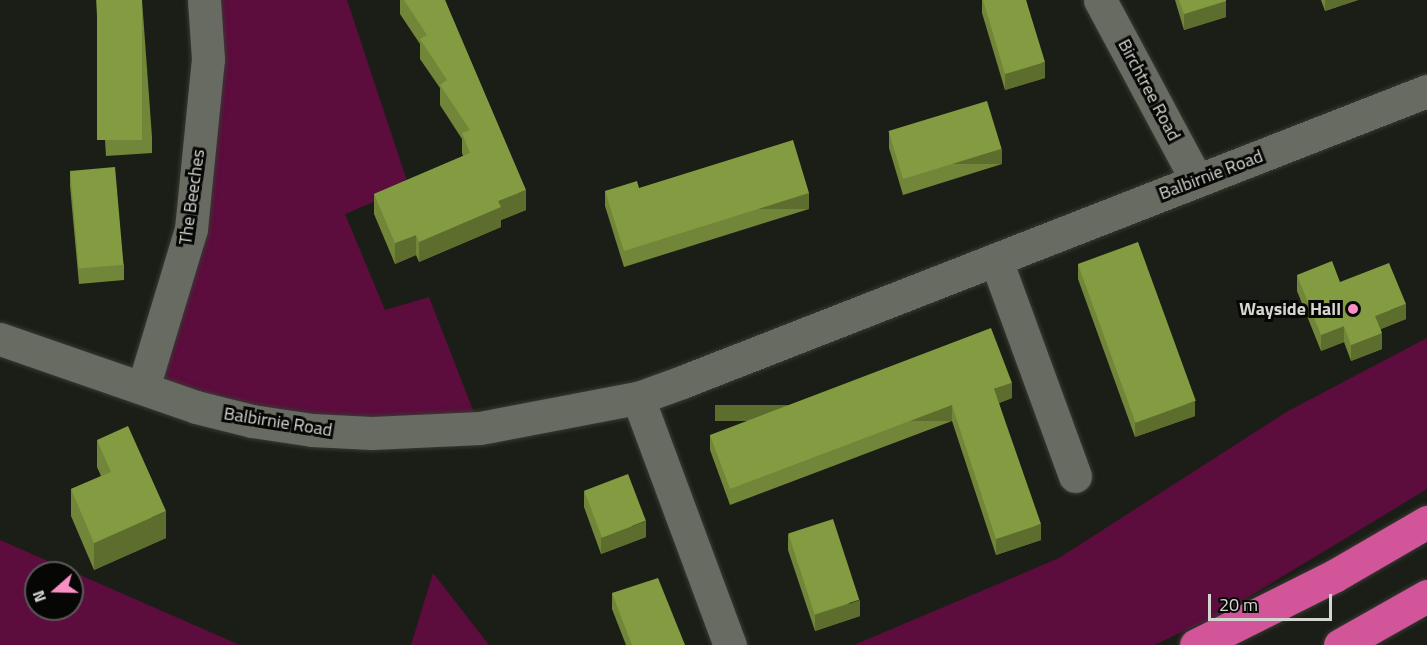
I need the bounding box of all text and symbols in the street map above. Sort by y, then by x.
street label: Birchtree Road [1113,35,1185,145]
street label: Balbirnie Road [1156,145,1266,205]
street label: The Beeches [175,148,209,246]
place label: Wayside Hall [1239,298,1341,320]
marker: Wayside Hall [1346,302,1360,316]
street label: Balbirnie Road [222,403,334,441]
north arrow [24,561,84,621]
scale bar [1211,582,1336,620]
text: N [26,587,52,606]
text: 20 m [1219,591,1258,618]

